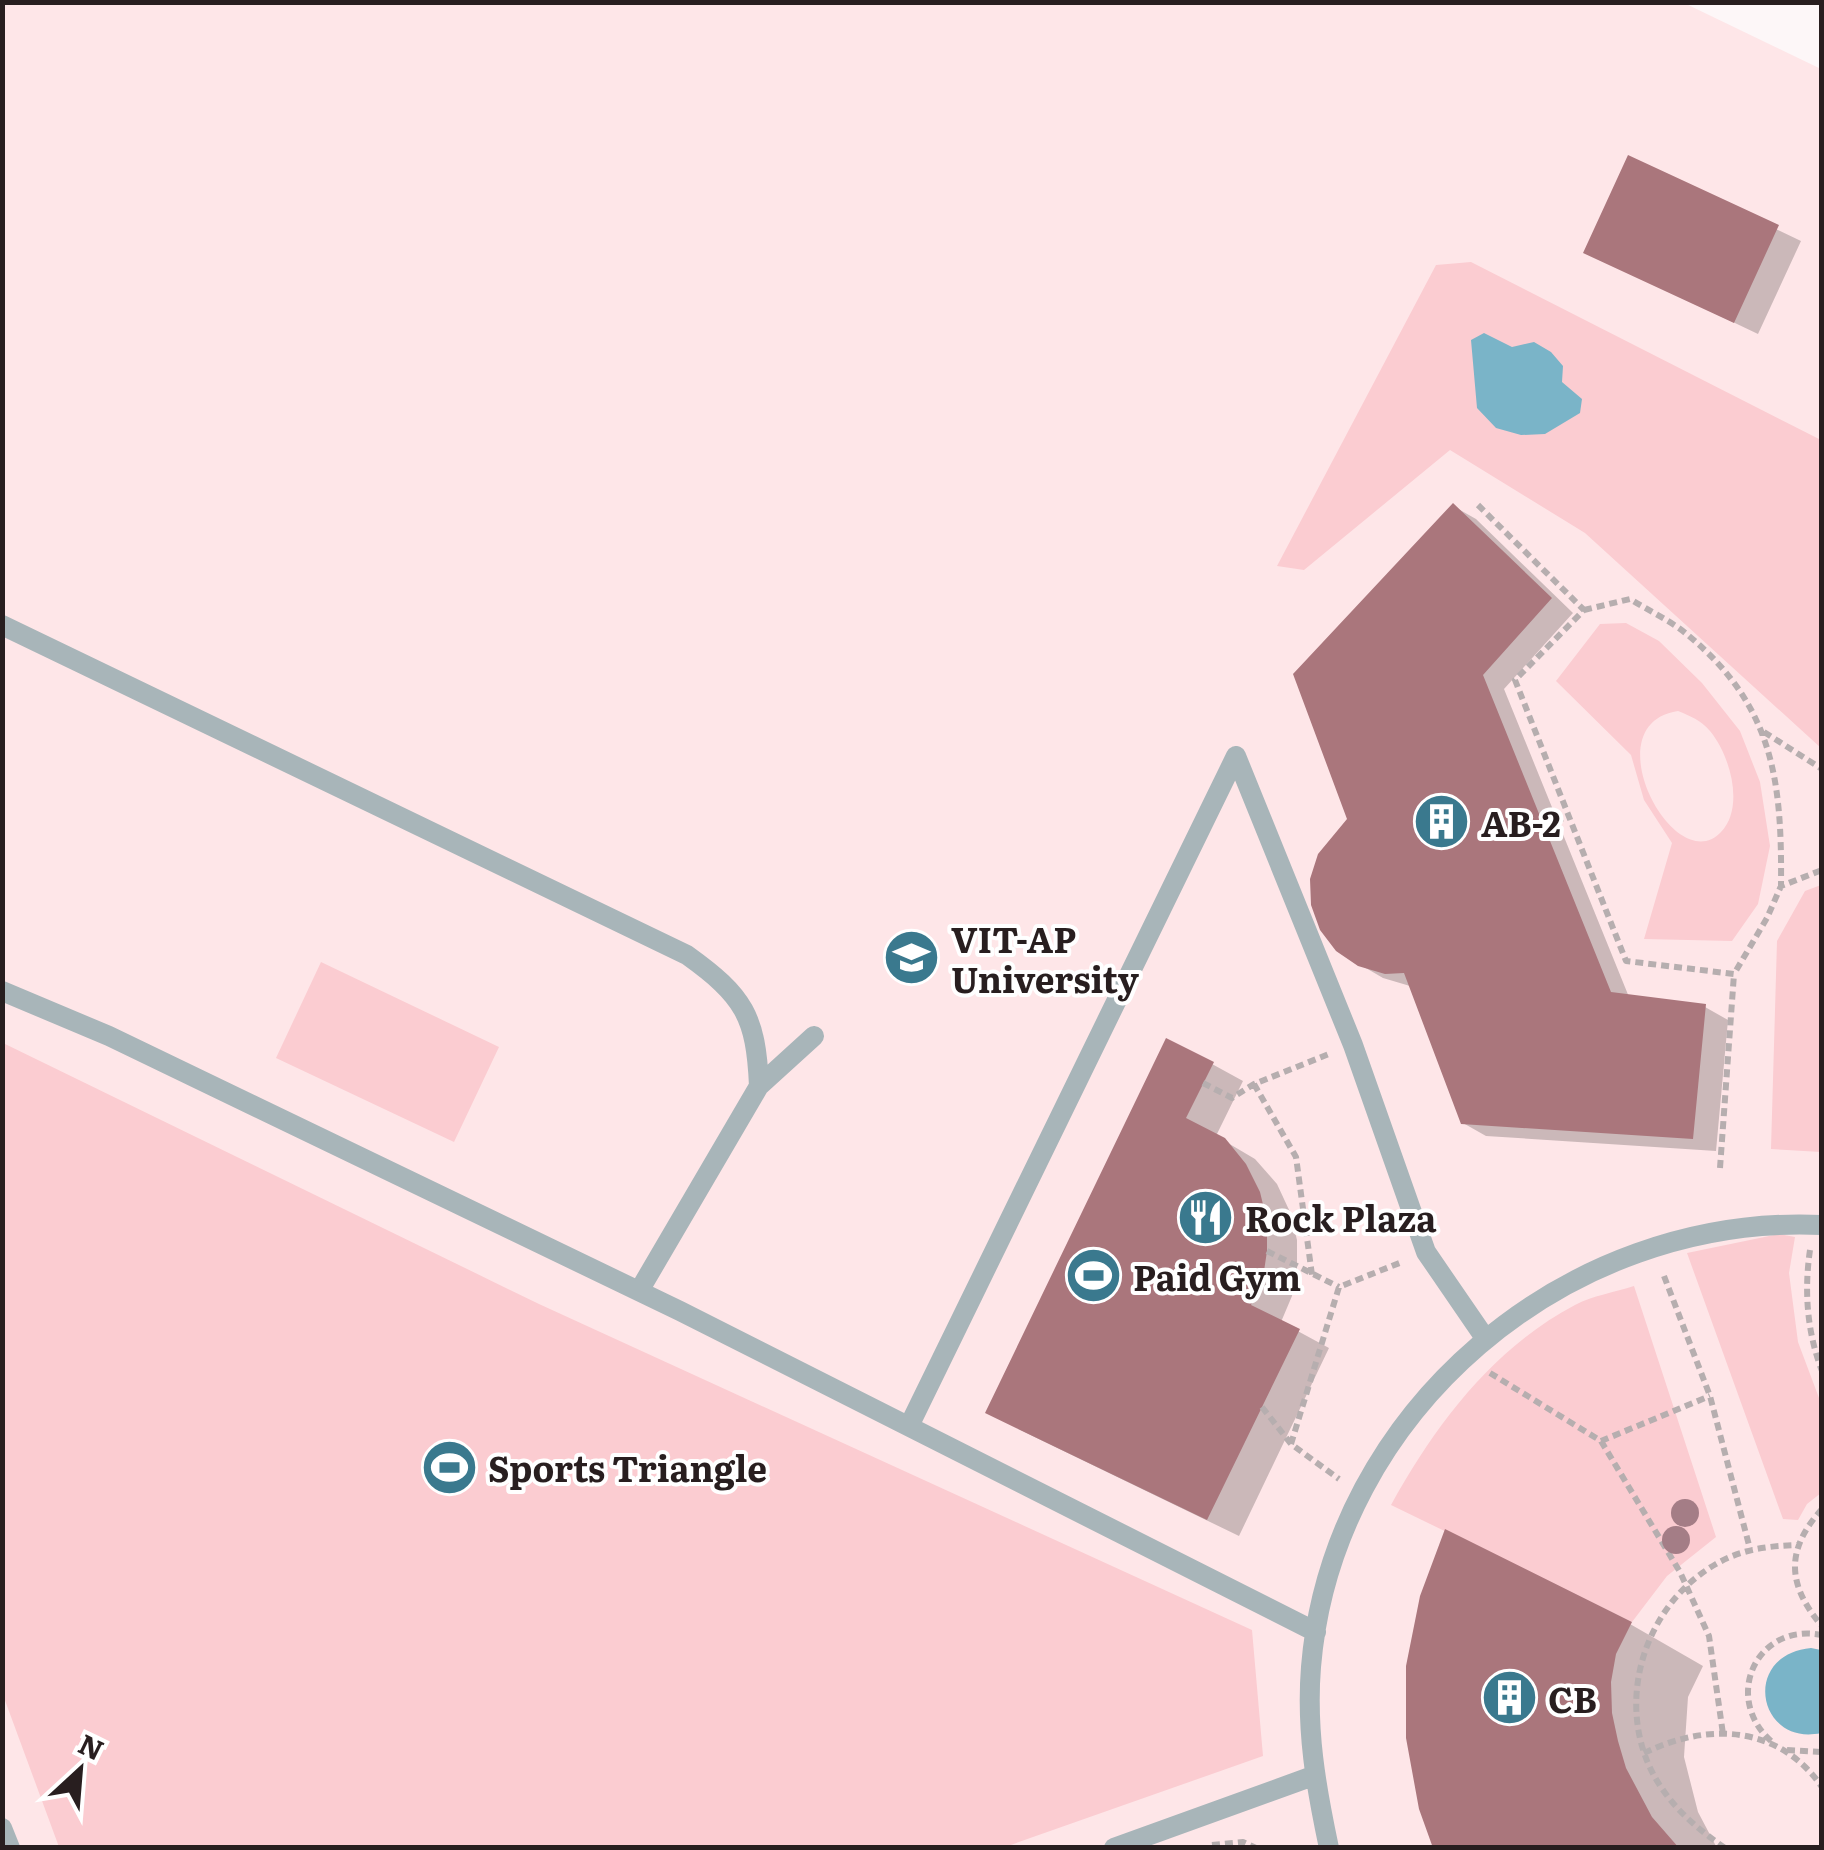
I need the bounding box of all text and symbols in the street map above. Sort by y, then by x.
building icon: AB-2 [1412,792,1472,852]
place label: AB-2 [1481,796,1561,848]
place label: VIT-AP University [951,912,1140,1004]
school or university icon: VIT-AP University [882,928,942,988]
restaurant icon: Rock Plaza [1176,1187,1236,1247]
place label: Rock Plaza [1245,1191,1437,1243]
sports icon: Paid Gym [1064,1246,1124,1306]
place label: Paid Gym [1133,1250,1301,1302]
sports icon: Sports Triangle [419,1437,479,1497]
place label: Sports Triangle [488,1441,767,1493]
building icon: CB [1479,1668,1539,1728]
place label: CB [1548,1672,1597,1724]
north arrow [30,1720,130,1820]
text: N [72,1722,112,1770]

